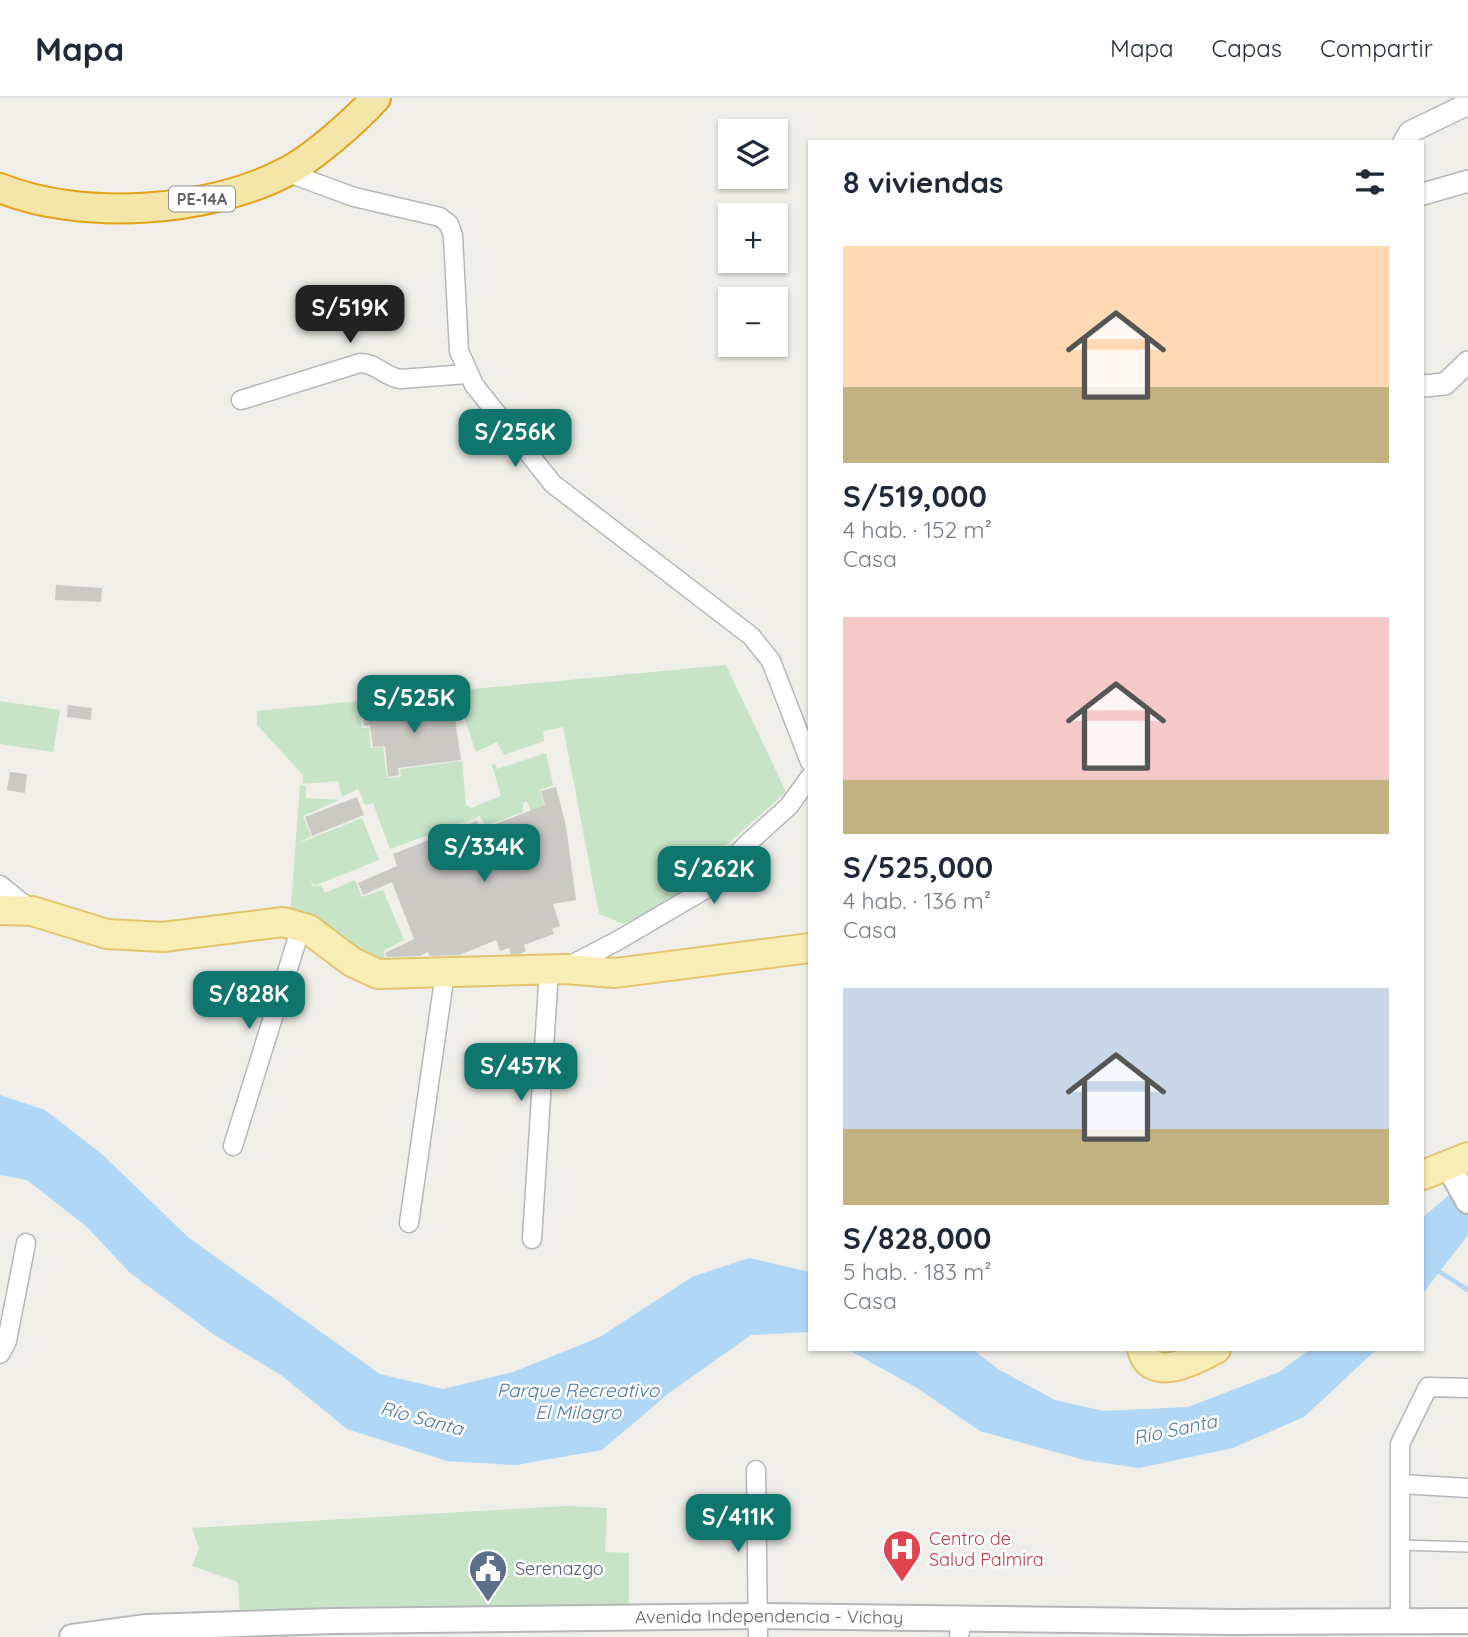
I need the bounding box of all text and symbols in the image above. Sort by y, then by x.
text: Mapa [35,28,124,69]
text: Mapa [1110,33,1174,63]
text: Capas [1212,33,1282,63]
text: Compartir [1320,33,1433,63]
map controls [718,119,788,357]
button: layers [718,119,788,189]
text: 8 viviendas [843,163,1003,201]
icon: filters [1351,163,1389,201]
road number: PE-14A [169,186,235,212]
button: + [718,203,788,273]
pin: S/519K [293,286,407,345]
button: − [718,287,788,357]
icon: home [1053,292,1179,418]
text: S/519K [311,293,389,322]
pin: S/256K [458,410,572,469]
text: S/256K [475,417,555,446]
text: S/519,000 [843,477,987,515]
text: 4 hab. · 152 m² [843,515,992,544]
text: Casa [843,544,897,573]
icon: home [1053,663,1179,789]
pin: S/525K [357,676,471,735]
text: S/525K [373,683,455,712]
pin: S/334K [427,824,541,884]
text: S/334K [444,832,524,861]
pin: S/262K [657,846,771,906]
text: S/525,000 [843,848,993,886]
text: S/262K [674,854,754,883]
text: 4 hab. · 136 m² [843,886,991,915]
text: Casa [843,915,897,944]
pin: S/828K [192,972,306,1031]
text: S/828K [209,979,289,1008]
icon: home [1053,1034,1179,1160]
pin: S/457K [464,1044,578,1103]
text: S/457K [480,1051,562,1080]
text: S/828,000 [843,1219,991,1257]
text: 5 hab. · 183 m² [843,1257,992,1286]
text: Casa [843,1286,897,1315]
water label: Parque Recreativo El Milagro [497,1378,661,1424]
water label: Río Santa [378,1395,467,1441]
water label: Río Santa [1131,1408,1220,1450]
pin: S/411K [681,1494,795,1554]
text: S/411K [702,1502,774,1531]
place label: Centro de Salud Palmira [929,1527,1044,1571]
hospital icon: Centro de Salud Palmira [881,1528,923,1583]
public building icon: Serenazgo [467,1548,509,1603]
place label: Serenazgo [515,1557,604,1580]
street label: Avenida Independencia - Vichay [635,1604,904,1629]

